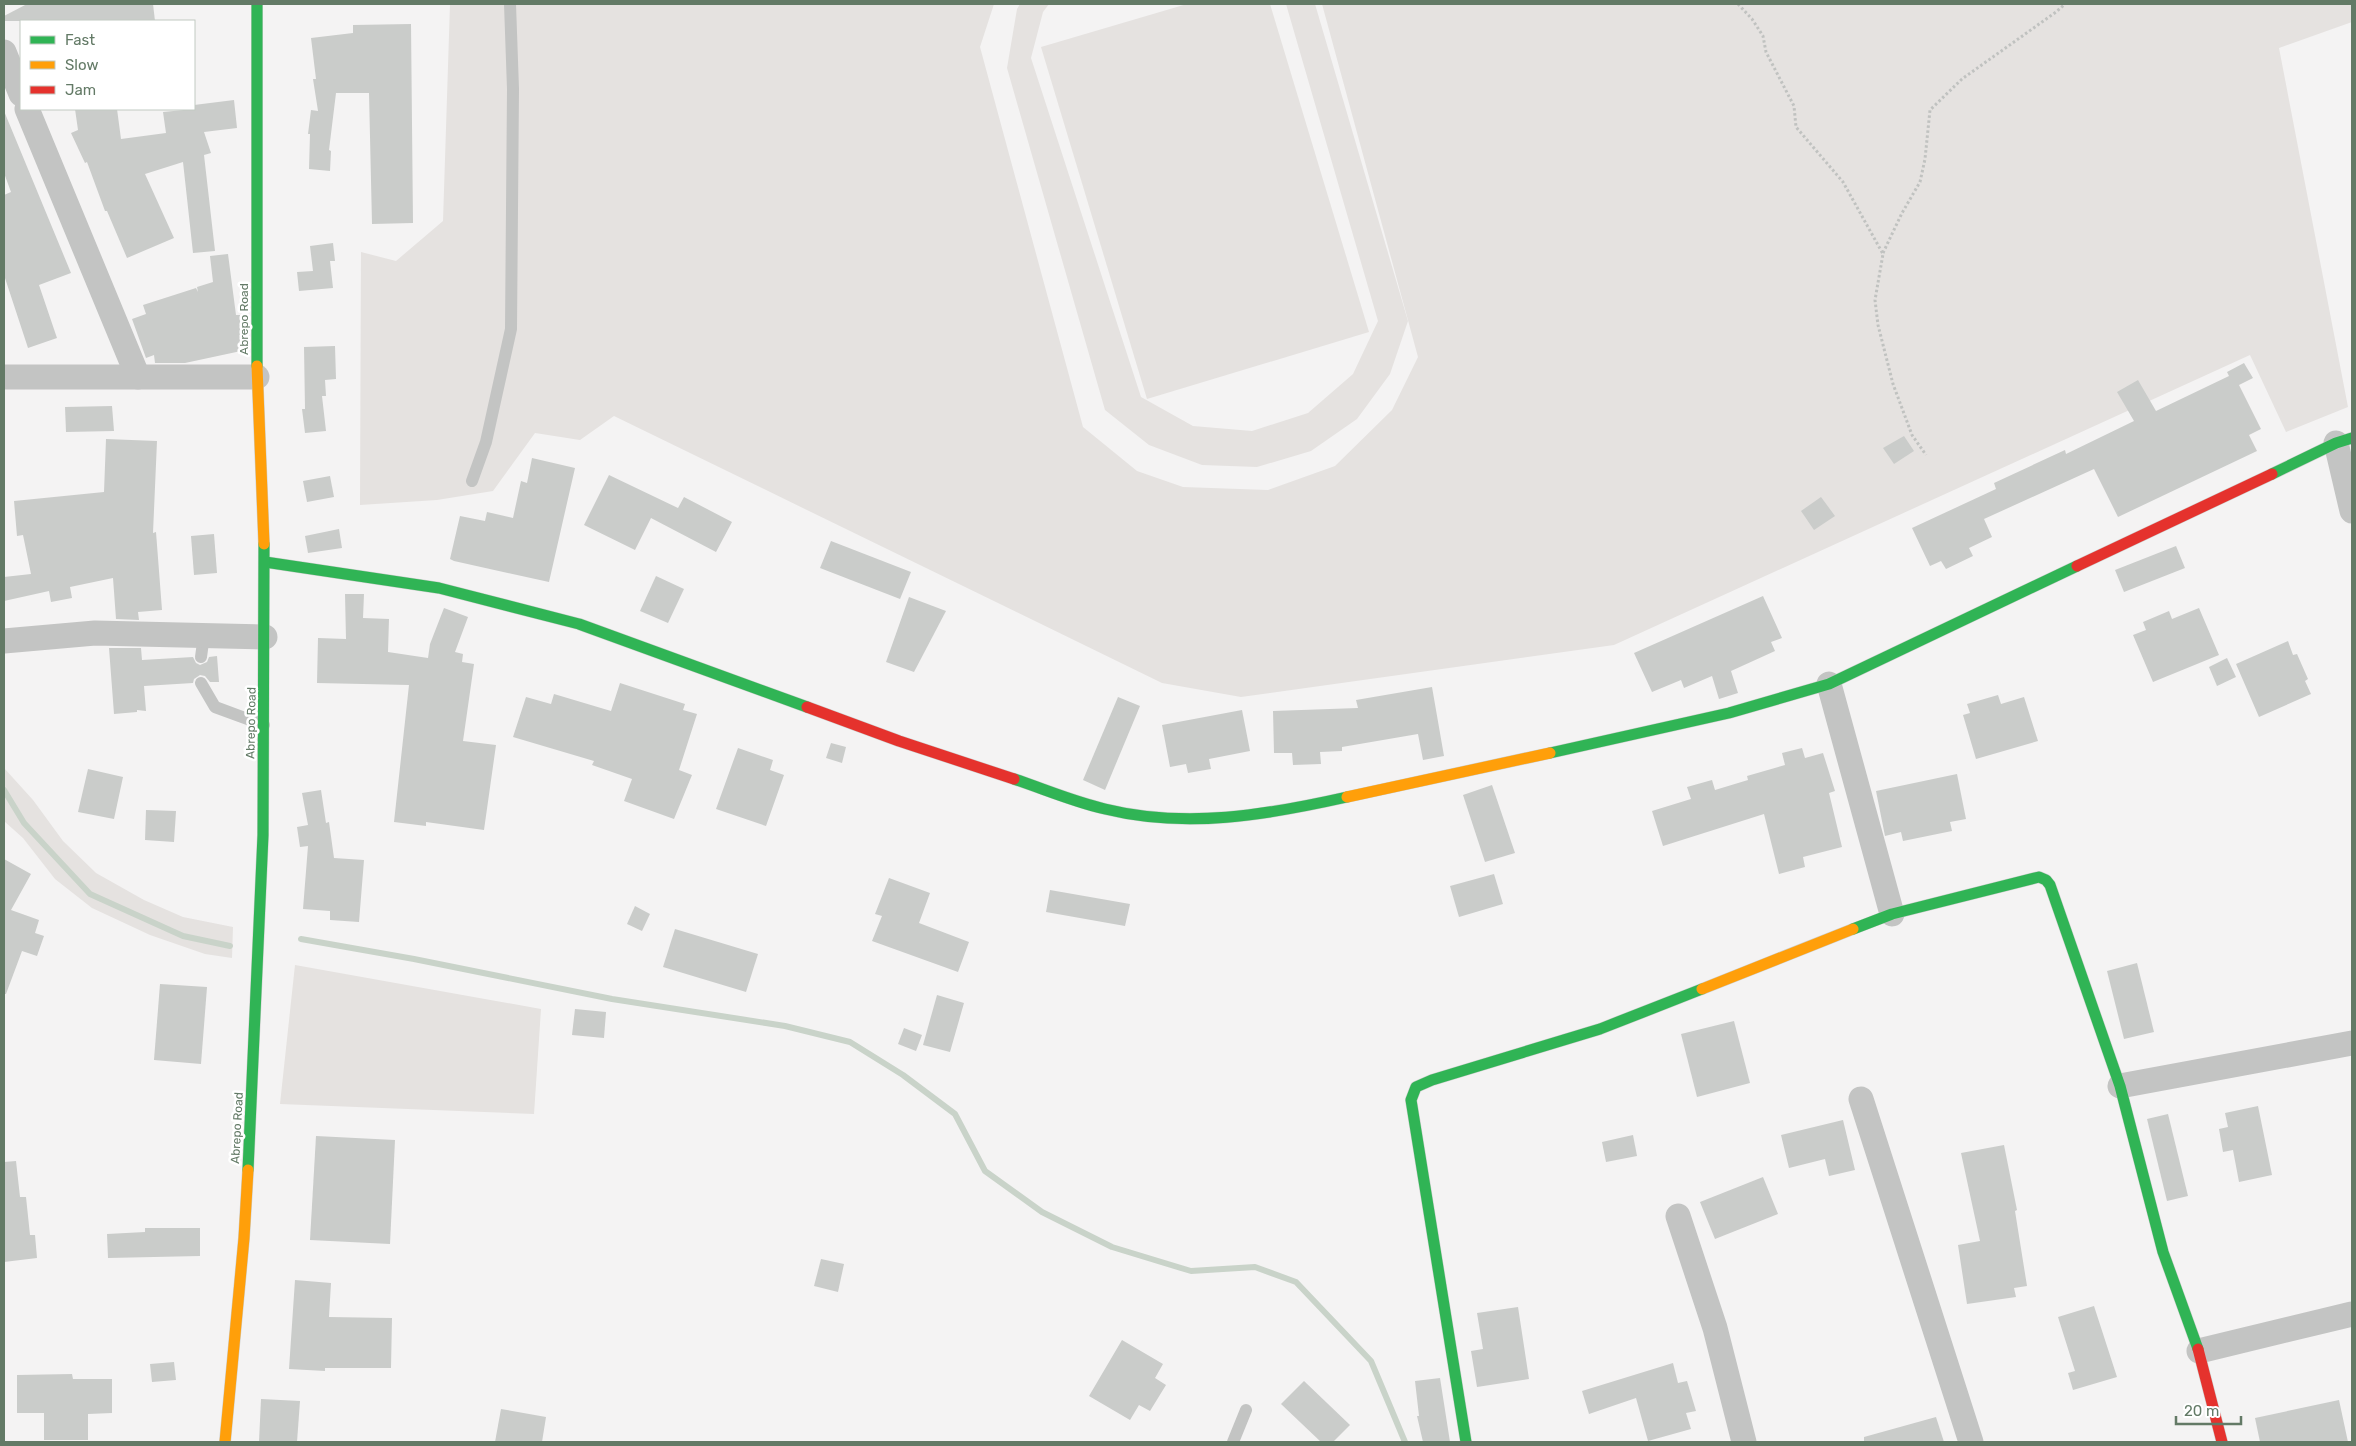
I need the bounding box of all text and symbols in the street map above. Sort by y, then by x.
legend [20,20,195,110]
text: Fast [65,31,95,49]
text: Slow [65,56,98,74]
text: Jam [65,81,96,99]
street label: Abrepo Road [237,283,251,355]
street label: Abrepo Road [243,687,259,759]
street label: Abrepo Road [228,1092,246,1164]
scale bar [2176,1394,2241,1426]
text: 20 m [2184,1402,2219,1420]

